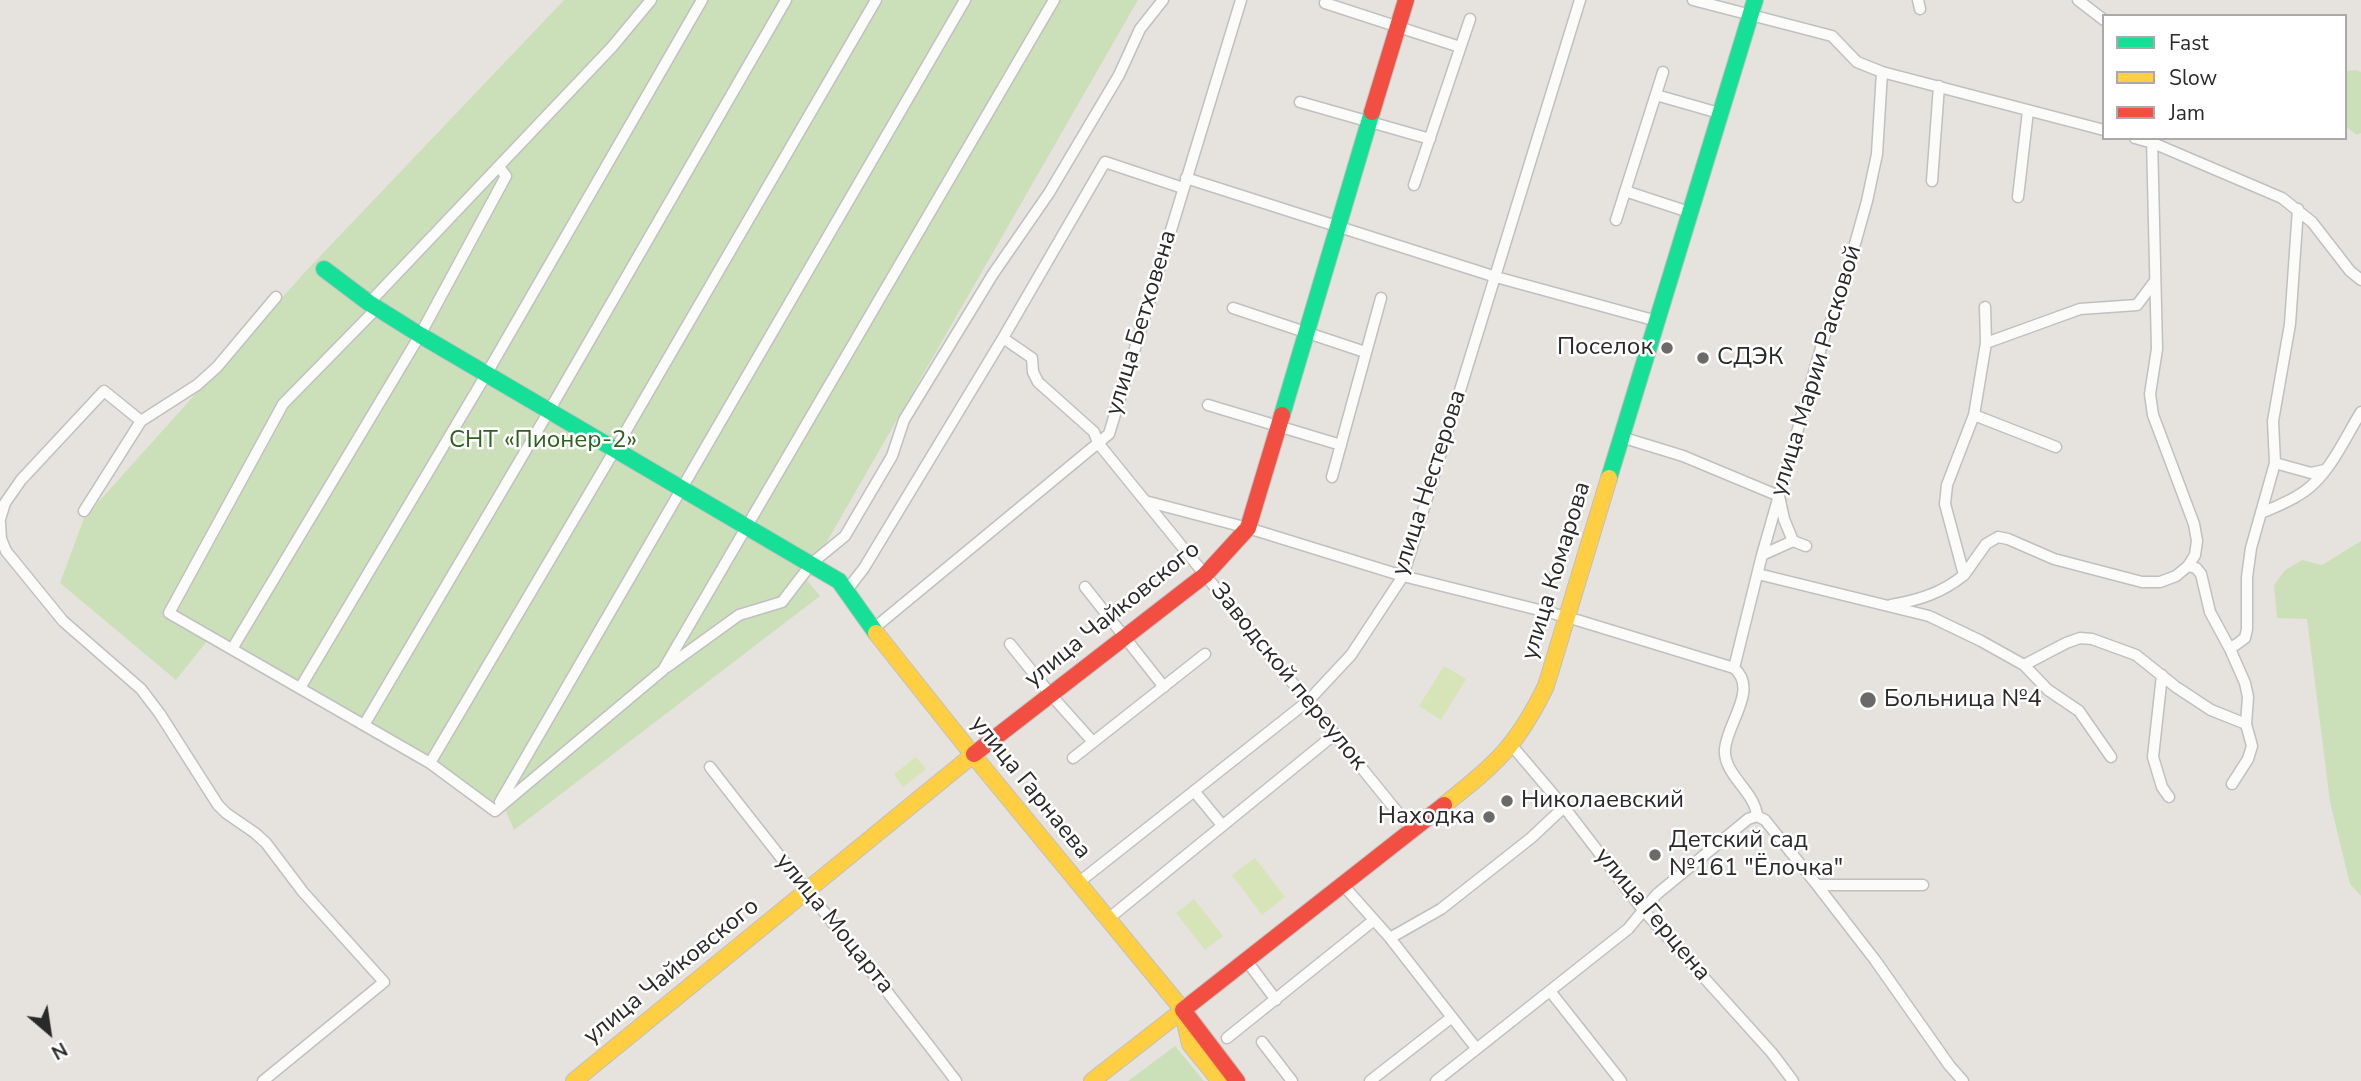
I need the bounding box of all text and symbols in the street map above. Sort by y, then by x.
legend [2102,14,2347,140]
text: Fast [2169,29,2209,57]
text: Slow [2169,64,2217,92]
text: Jam [2169,99,2205,127]
street label: улица Бетховена [1100,227,1184,419]
street label: улица Марии Расковой [1765,242,1869,500]
place label: Поселок [1557,334,1653,362]
marker: Поселок [1659,340,1675,356]
place label: СДЭК [1717,344,1783,372]
marker: СДЭК [1695,350,1711,366]
street label: улица Нестерова [1386,387,1474,579]
park label: СНТ «Пионер-2» [449,427,637,455]
street label: улица Комарова [1516,479,1598,663]
street label: улица Чайковского [1020,535,1206,695]
street label: Заводской переулок [1204,577,1372,777]
place label: Больница №4 [1884,686,2042,714]
marker: Больница №4 [1858,690,1878,710]
street label: улица Гарнаева [963,711,1097,865]
place label: Николаевский [1521,787,1684,815]
marker: Николаевский [1499,793,1515,809]
place label: Находка [1378,803,1475,831]
marker: Находка [1481,809,1497,825]
place label: Детский сад №161 "Ёлочка" [1669,827,1843,883]
street label: улица Герцена [1588,843,1716,987]
marker: Детский сад №161 "Ёлочка" [1647,847,1663,863]
street label: улица Моцарта [769,848,899,1000]
street label: улица Чайковского [579,892,765,1052]
north arrow [14,997,84,1067]
text: N [47,1036,72,1065]

